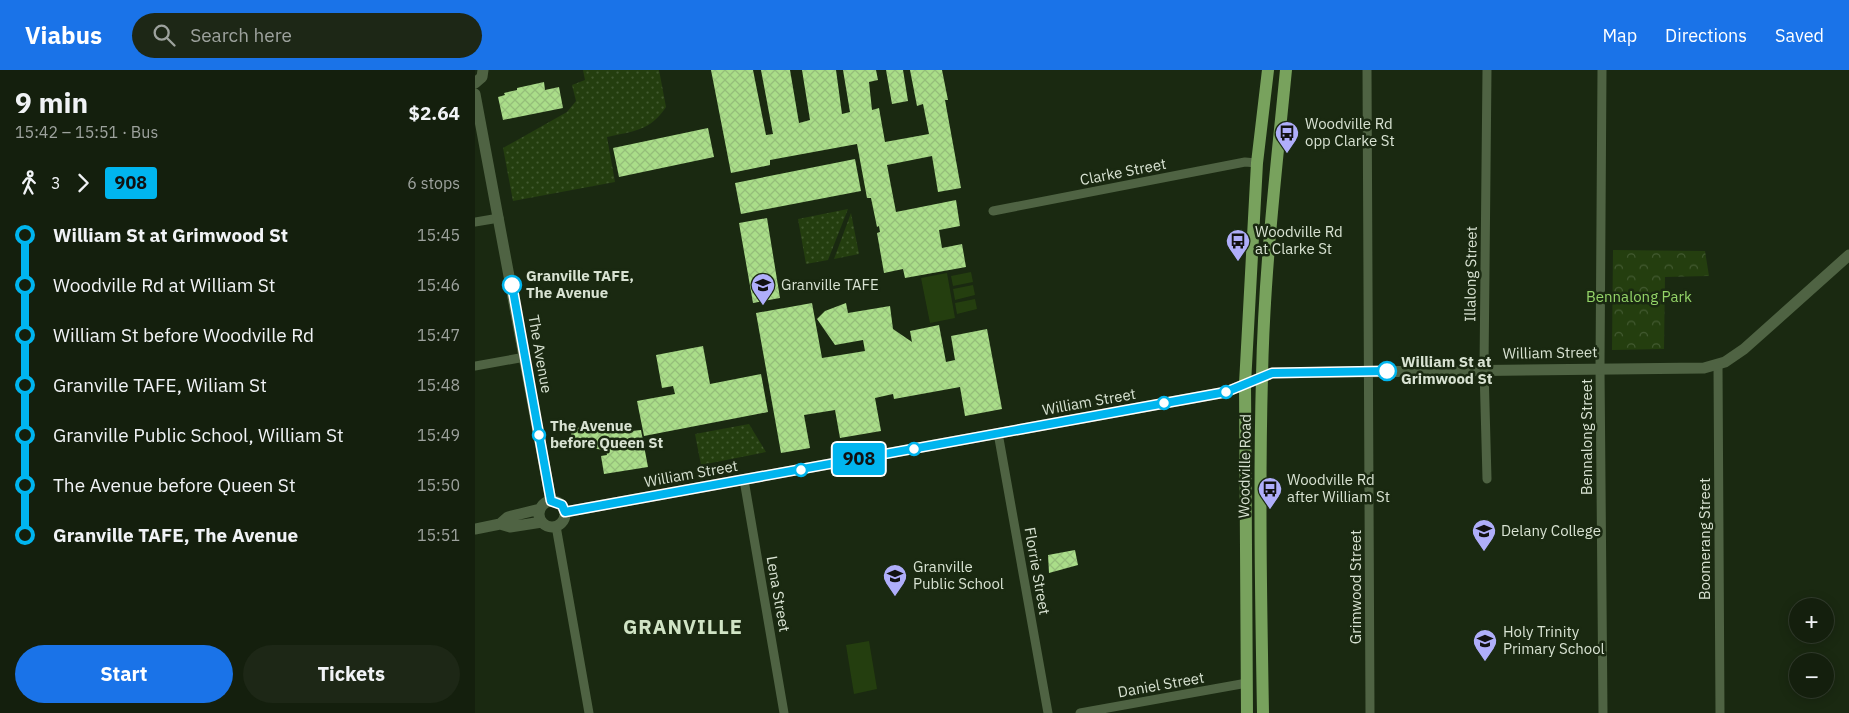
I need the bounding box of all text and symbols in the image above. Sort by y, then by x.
search box [132,13,482,58]
text: Viabus [25,19,102,51]
icon: search [150,21,178,49]
text: Search here [190,23,292,47]
text: Map [1602,24,1637,47]
text: Directions [1665,24,1747,47]
text: Saved [1775,24,1824,47]
text: 9 min [15,84,88,121]
text: $2.64 [408,101,460,125]
place label: Woodville Rd opp Clarke St [1305,114,1395,150]
bus stop icon: Woodville Rd opp Clarke St [1274,120,1300,154]
text: 15:42 – 15:51 · Bus [15,122,158,142]
street label: Clarke Street [1078,154,1168,189]
icon: walk [15,169,43,197]
icon: forward [69,169,97,197]
text: 908 [115,171,147,194]
text: 3 [51,173,61,193]
text: 6 stops [407,173,460,193]
place label: Woodville Rd at Clarke St [1255,222,1343,258]
text: William St at Grimwood St [53,223,288,247]
text: 15:45 [417,225,460,245]
street label: Illalong Street [1460,226,1481,322]
bus stop icon: Woodville Rd at Clarke St [1225,228,1251,262]
place label: Granville TAFE, The Avenue [526,266,634,302]
school or university icon: Granville TAFE [750,272,776,306]
text: Woodville Rd at William St [53,273,275,297]
text: 15:46 [417,275,460,295]
marker: Granville TAFE, The Avenue [502,275,522,295]
place label: Granville TAFE [781,275,879,294]
park label: Bennalong Park [1586,287,1692,306]
street label: The Avenue [524,313,557,394]
text: William St before Woodville Rd [53,323,314,347]
text: 15:47 [417,325,460,345]
street label: William Street [1502,342,1598,363]
place label: William St at Grimwood St [1401,352,1493,388]
marker: William St at Grimwood St [1377,361,1397,381]
text: Granville TAFE, Wiliam St [53,373,267,397]
text: 15:48 [417,375,460,395]
street label: Bennalong Street [1577,379,1596,495]
street label: William Street [1041,384,1137,419]
unlabelled marker [1219,385,1233,399]
unlabelled marker [1157,396,1171,410]
street label: Woodville Road [1234,414,1255,518]
place label: The Avenue before Queen St [550,416,664,452]
text: Granville Public School, William St [53,423,344,447]
text: 15:49 [417,425,460,445]
marker: The Avenue before Queen St [532,428,546,442]
unlabelled marker [907,442,921,456]
line badge: 908 [830,443,888,475]
text: 908 [843,447,875,470]
street label: William Street [643,456,739,491]
unlabelled marker [794,463,808,477]
place label: Woodville Rd after William St [1287,470,1390,506]
text: The Avenue before Queen St [53,473,296,497]
text: 15:50 [417,475,460,495]
bus stop icon: Woodville Rd after William St [1257,476,1283,510]
street label: Boomerang Street [1695,478,1714,600]
school or university icon: Delany College [1471,518,1497,552]
place label: Delany College [1501,521,1601,540]
text: Granville TAFE, The Avenue [53,523,298,547]
text: 15:51 [417,525,460,545]
street label: Florrie Street [1020,526,1055,616]
street label: Grimwood Street [1346,530,1365,644]
street label: Lena Street [762,554,795,633]
place label: Granville Public School [913,557,1004,593]
school or university icon: Granville Public School [882,563,908,597]
map controls [1789,598,1834,698]
button: + [1789,598,1834,643]
district label: GRANVILLE [623,613,743,640]
place label: Holy Trinity Primary School [1503,622,1605,658]
school or university icon: Holy Trinity Primary School [1472,628,1498,662]
button: Start [15,645,233,703]
button: Tickets [243,645,460,703]
button: − [1789,653,1834,698]
street label: Daniel Street [1116,668,1206,701]

